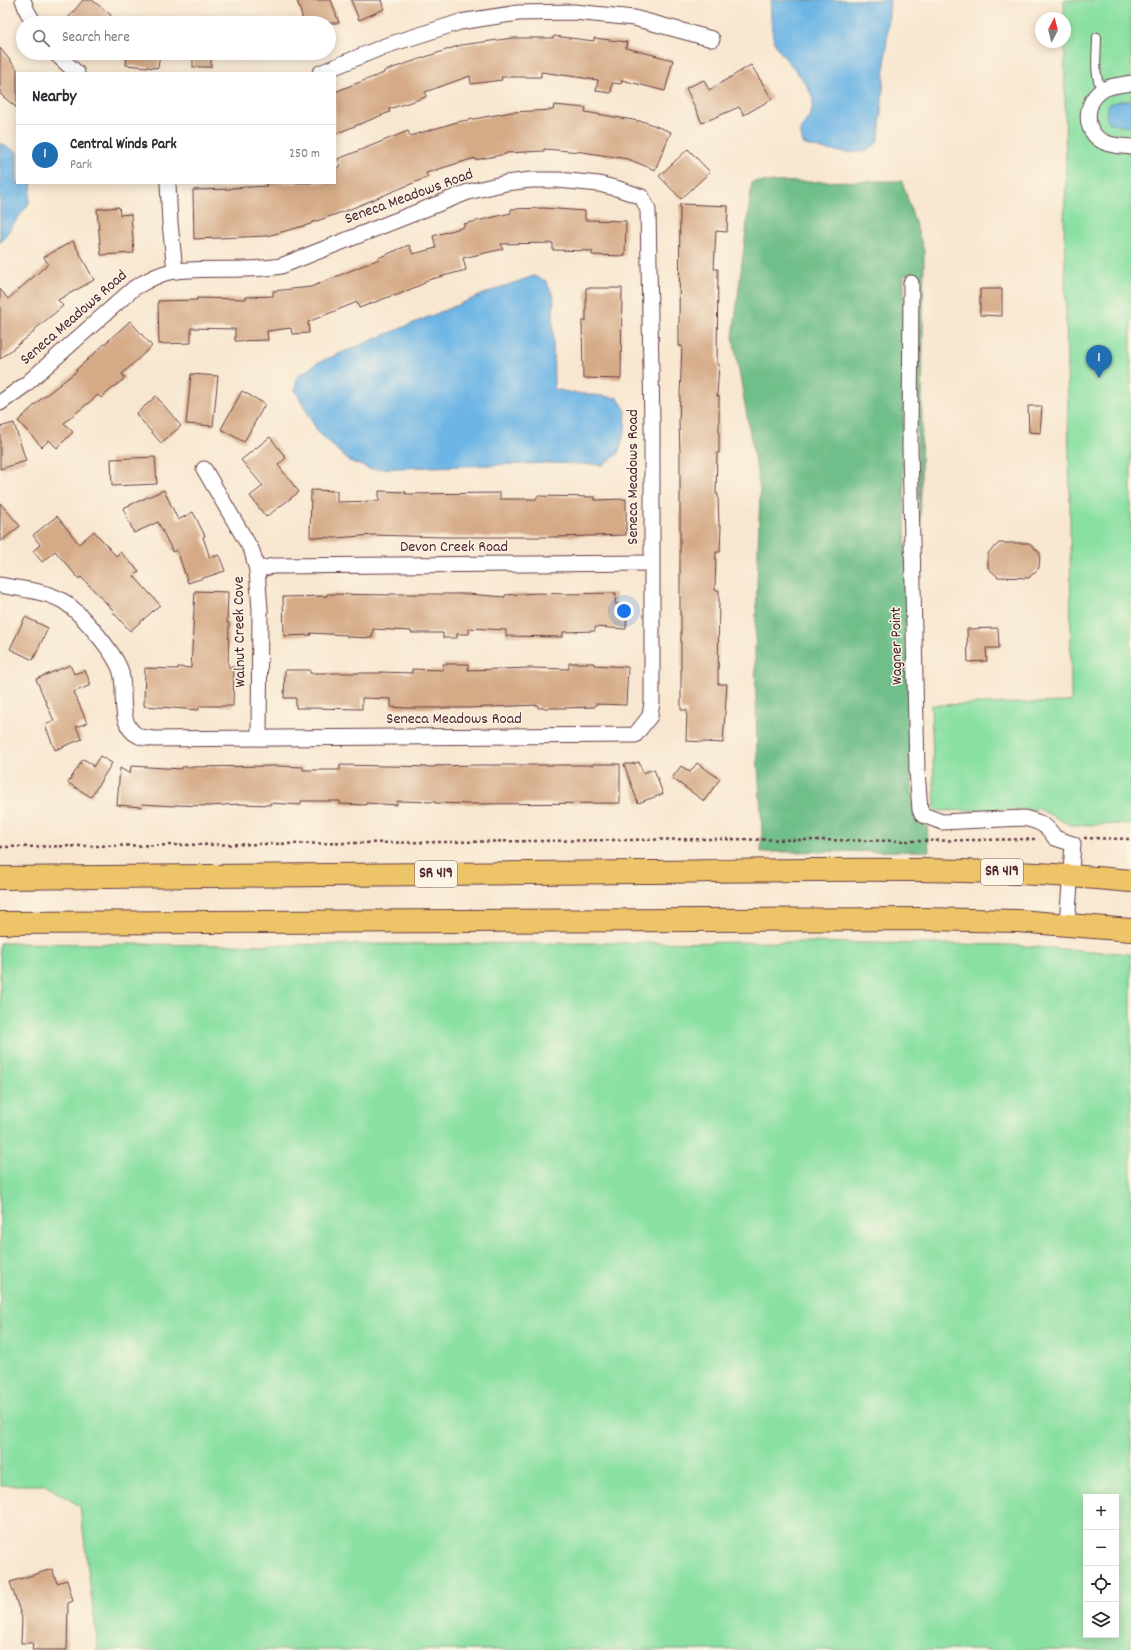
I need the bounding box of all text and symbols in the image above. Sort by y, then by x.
north arrow [1035,12,1071,48]
search box [16,16,336,60]
icon: search [30,27,52,49]
text: Search here [62,27,130,49]
text: Nearby [32,86,76,110]
text: Central Winds Park [70,134,177,156]
text: 1 [44,145,46,164]
text: 250 m [289,145,320,164]
text: Park [70,156,92,175]
street label: Seneca Meadows Road [341,163,477,231]
street label: Seneca Meadows Road [15,265,133,371]
pin: 1 [1086,345,1112,378]
street label: Seneca Meadows Road [622,409,645,545]
street label: Devon Creek Road [400,536,508,559]
street label: Walnut Creek Cove [228,576,252,688]
your location [614,601,634,621]
street label: Wagner Point [885,607,909,685]
street label: Seneca Meadows Road [386,708,522,731]
road number: SR 419 [981,859,1023,885]
road number: SR 419 [415,861,457,887]
map controls [1083,1494,1119,1638]
button: + [1083,1494,1119,1530]
button: − [1083,1530,1119,1566]
button: locate [1083,1566,1119,1602]
button: layers [1083,1602,1119,1638]

